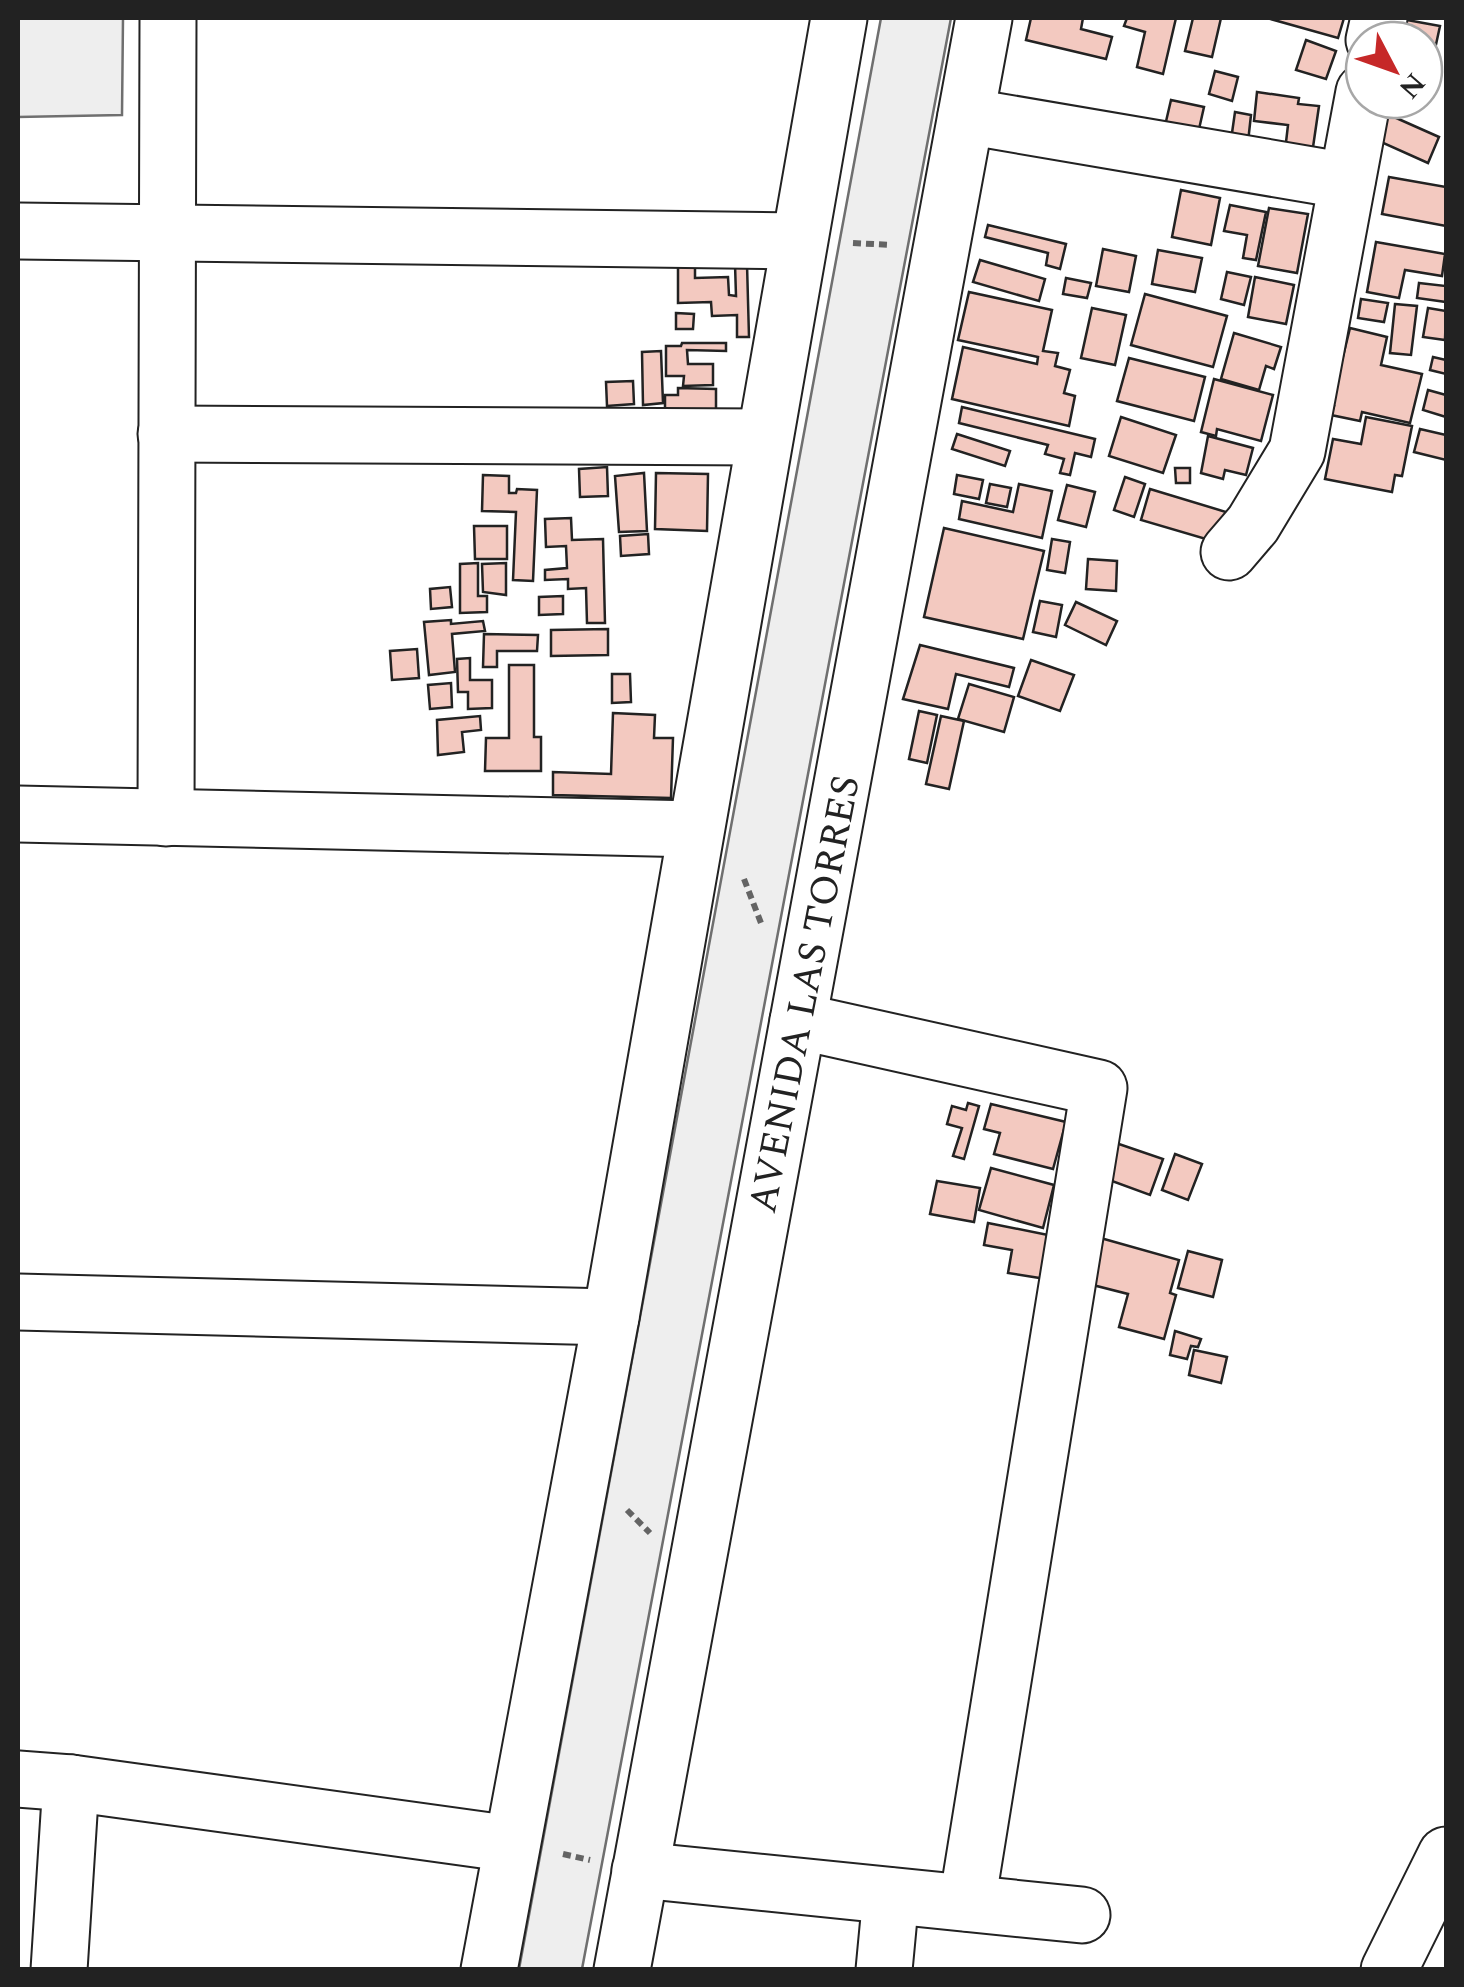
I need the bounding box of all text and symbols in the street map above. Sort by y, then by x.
north arrow [1344,20,1444,120]
text: N [1388,63,1435,108]
street label: AVENIDA LAS TORRES [733,770,878,1219]

